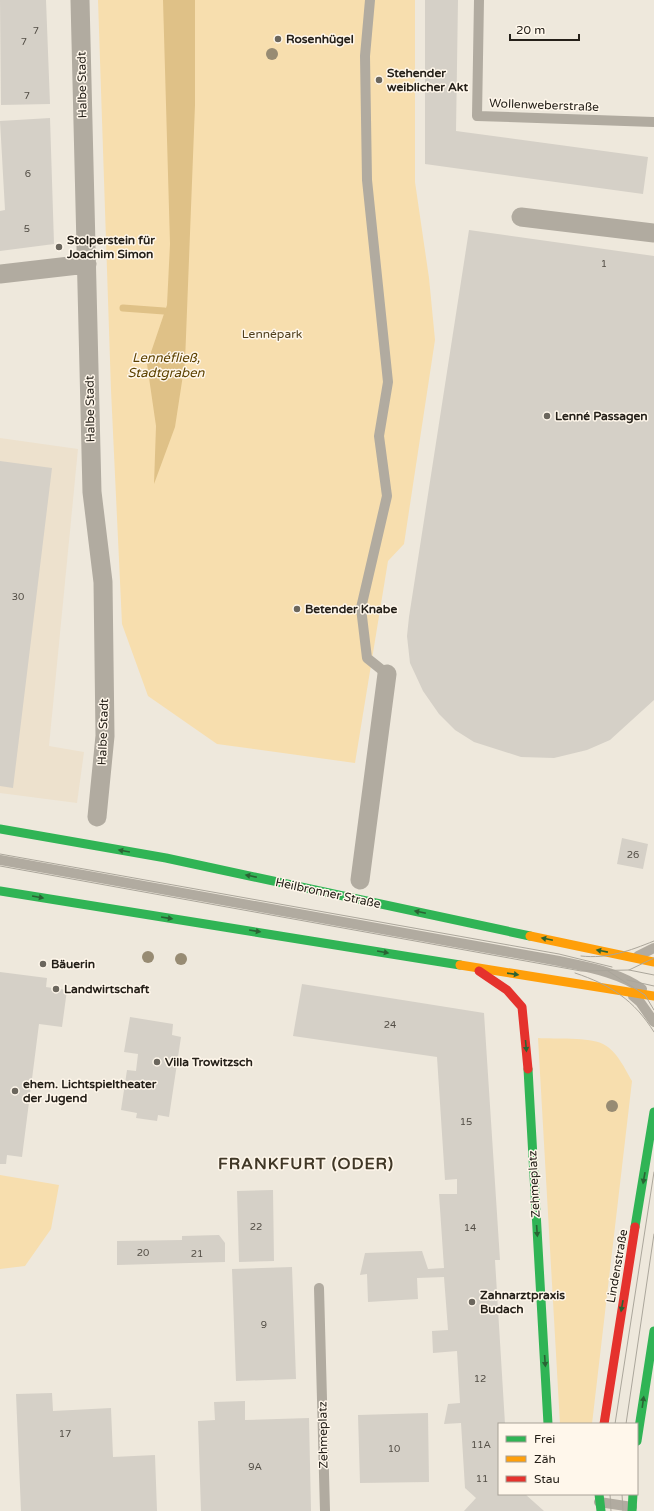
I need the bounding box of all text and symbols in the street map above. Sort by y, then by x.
scale bar [510,16,579,42]
text: 20 m [516,23,545,37]
house number: 7 [33,25,39,37]
place label: Rosenhügel [286,32,354,47]
marker: Rosenhügel [273,34,283,44]
house number: 7 [21,36,27,48]
street label: Halbe Stadt [74,51,90,119]
place label: Stehender weiblicher Akt [387,66,468,94]
marker: Stehender weiblicher Akt [374,75,384,85]
house number: 7 [24,90,30,102]
street label: Wollenweberstraße [489,96,599,114]
house number: 6 [25,168,31,180]
house number: 5 [24,223,30,235]
place label: Stolperstein für Joachim Simon [66,233,155,261]
marker: Stolperstein für Joachim Simon [54,242,64,252]
house number: 1 [601,258,607,270]
park label: Lennépark [242,327,303,341]
water label: Lennéfließ, Stadtgraben [127,350,206,381]
street label: Halbe Stadt [82,375,98,443]
place label: Lenné Passagen [555,409,648,424]
marker: Lenné Passagen [542,411,552,421]
house number: 30 [12,591,24,603]
place label: Betender Knabe [305,602,397,616]
marker: Betender Knabe [292,604,302,614]
street label: Halbe Stadt [95,698,111,766]
one-way arrow [118,848,130,854]
house number: 26 [627,849,639,861]
one-way arrow [245,873,257,879]
street label: Heilbronner Straße [274,875,382,911]
one-way arrow [32,894,45,900]
one-way arrow [413,909,426,915]
one-way arrow [161,916,173,922]
one-way arrow [249,928,261,934]
one-way arrow [541,936,553,942]
one-way arrow [596,947,608,953]
one-way arrow [377,950,389,956]
place label: Bäuerin [51,957,95,971]
marker: Bäuerin [38,959,48,969]
one-way arrow [507,971,519,977]
place label: Landwirtschaft [64,982,150,996]
marker: Landwirtschaft [51,984,61,994]
house number: 24 [384,1019,396,1031]
one-way arrow [523,1039,529,1052]
place label: Villa Trowitzsch [165,1055,253,1069]
marker: Villa Trowitzsch [152,1057,162,1067]
place label: ehem. Lichtspieltheater der Jugend [23,1077,157,1106]
marker: ehem. Lichtspieltheater der Jugend [10,1086,20,1096]
house number: 15 [460,1116,472,1128]
street label: Zehmeplatz [525,1150,543,1218]
district label: FRANKFURT (ODER) [218,1154,394,1174]
one-way arrow [641,1172,647,1184]
house number: 22 [250,1221,262,1233]
house number: 14 [464,1222,476,1234]
one-way arrow [533,1225,540,1237]
street label: Lindenstraße [604,1228,630,1304]
house number: 20 [137,1247,149,1259]
house number: 21 [191,1248,203,1260]
place label: Zahnarztpraxis Budach [480,1288,565,1316]
marker: Zahnarztpraxis Budach [467,1297,477,1307]
one-way arrow [619,1300,625,1313]
house number: 9 [261,1319,267,1331]
one-way arrow [541,1355,548,1367]
house number: 12 [474,1373,486,1385]
one-way arrow [640,1396,646,1408]
street label: Zehmeplatz [315,1401,331,1469]
legend [498,1423,638,1495]
house number: 17 [59,1428,71,1440]
text: Frei [534,1432,555,1446]
house number: 11A [471,1439,491,1451]
house number: 10 [388,1443,400,1455]
text: Zäh [534,1452,556,1466]
house number: 9A [248,1461,262,1473]
text: Stau [534,1472,560,1486]
house number: 11 [476,1473,488,1485]

